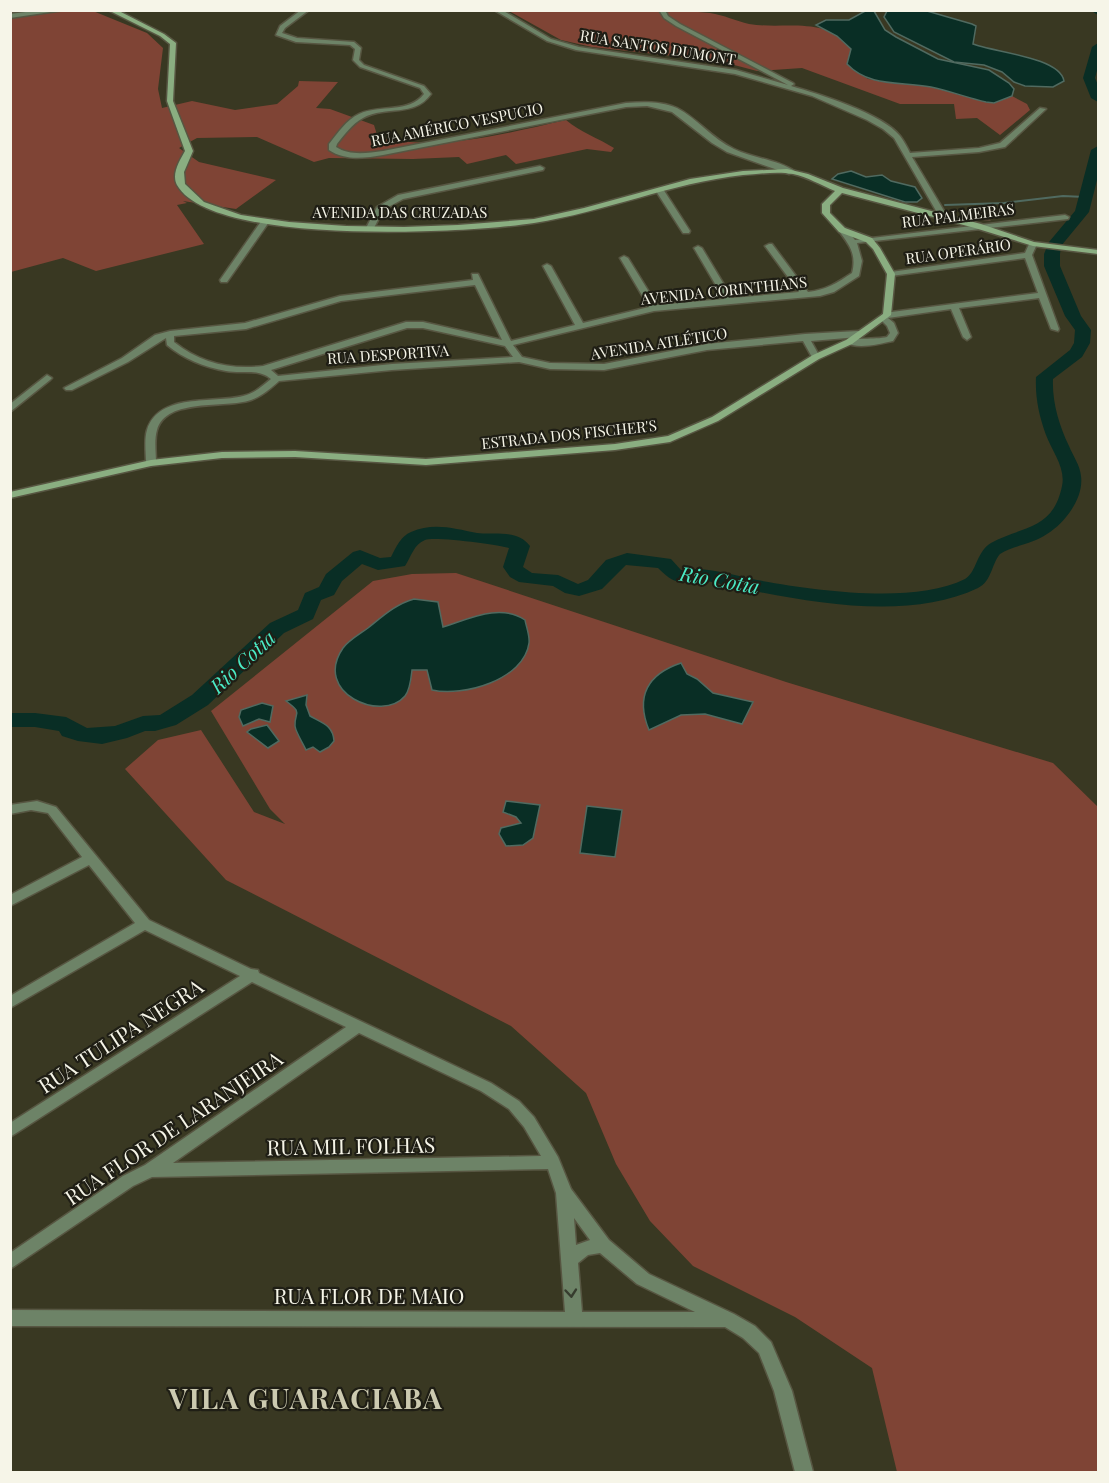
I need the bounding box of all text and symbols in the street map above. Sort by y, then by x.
street label: RUA SANTOS DUMONT [579,25,737,69]
street label: RUA AMÉRICO VESPUCIO [369,98,545,150]
street label: RUA PALMEIRAS [901,198,1015,232]
street label: AVENIDA DAS CRUZADAS [312,202,487,222]
street label: RUA OPERÁRIO [904,234,1012,268]
street label: AVENIDA CORINTHIANS [639,271,808,309]
street label: AVENIDA ATLÉTICO [588,322,729,364]
street label: RUA DESPORTIVA [326,340,450,368]
street label: ESTRADA DOS FISCHER'S [480,415,658,453]
water label: Rio Cotia [677,559,762,599]
water label: Rio Cotia [203,624,281,699]
street label: RUA TULIPA NEGRA [32,971,208,1099]
street label: RUA FLOR DE LARANJEIRA [59,1043,288,1210]
street label: RUA MIL FOLHAS [266,1130,436,1160]
street label: RUA FLOR DE MAIO [274,1281,464,1309]
one-way arrow [565,1288,578,1297]
district label: VILA GUARACIABA [168,1379,443,1416]

